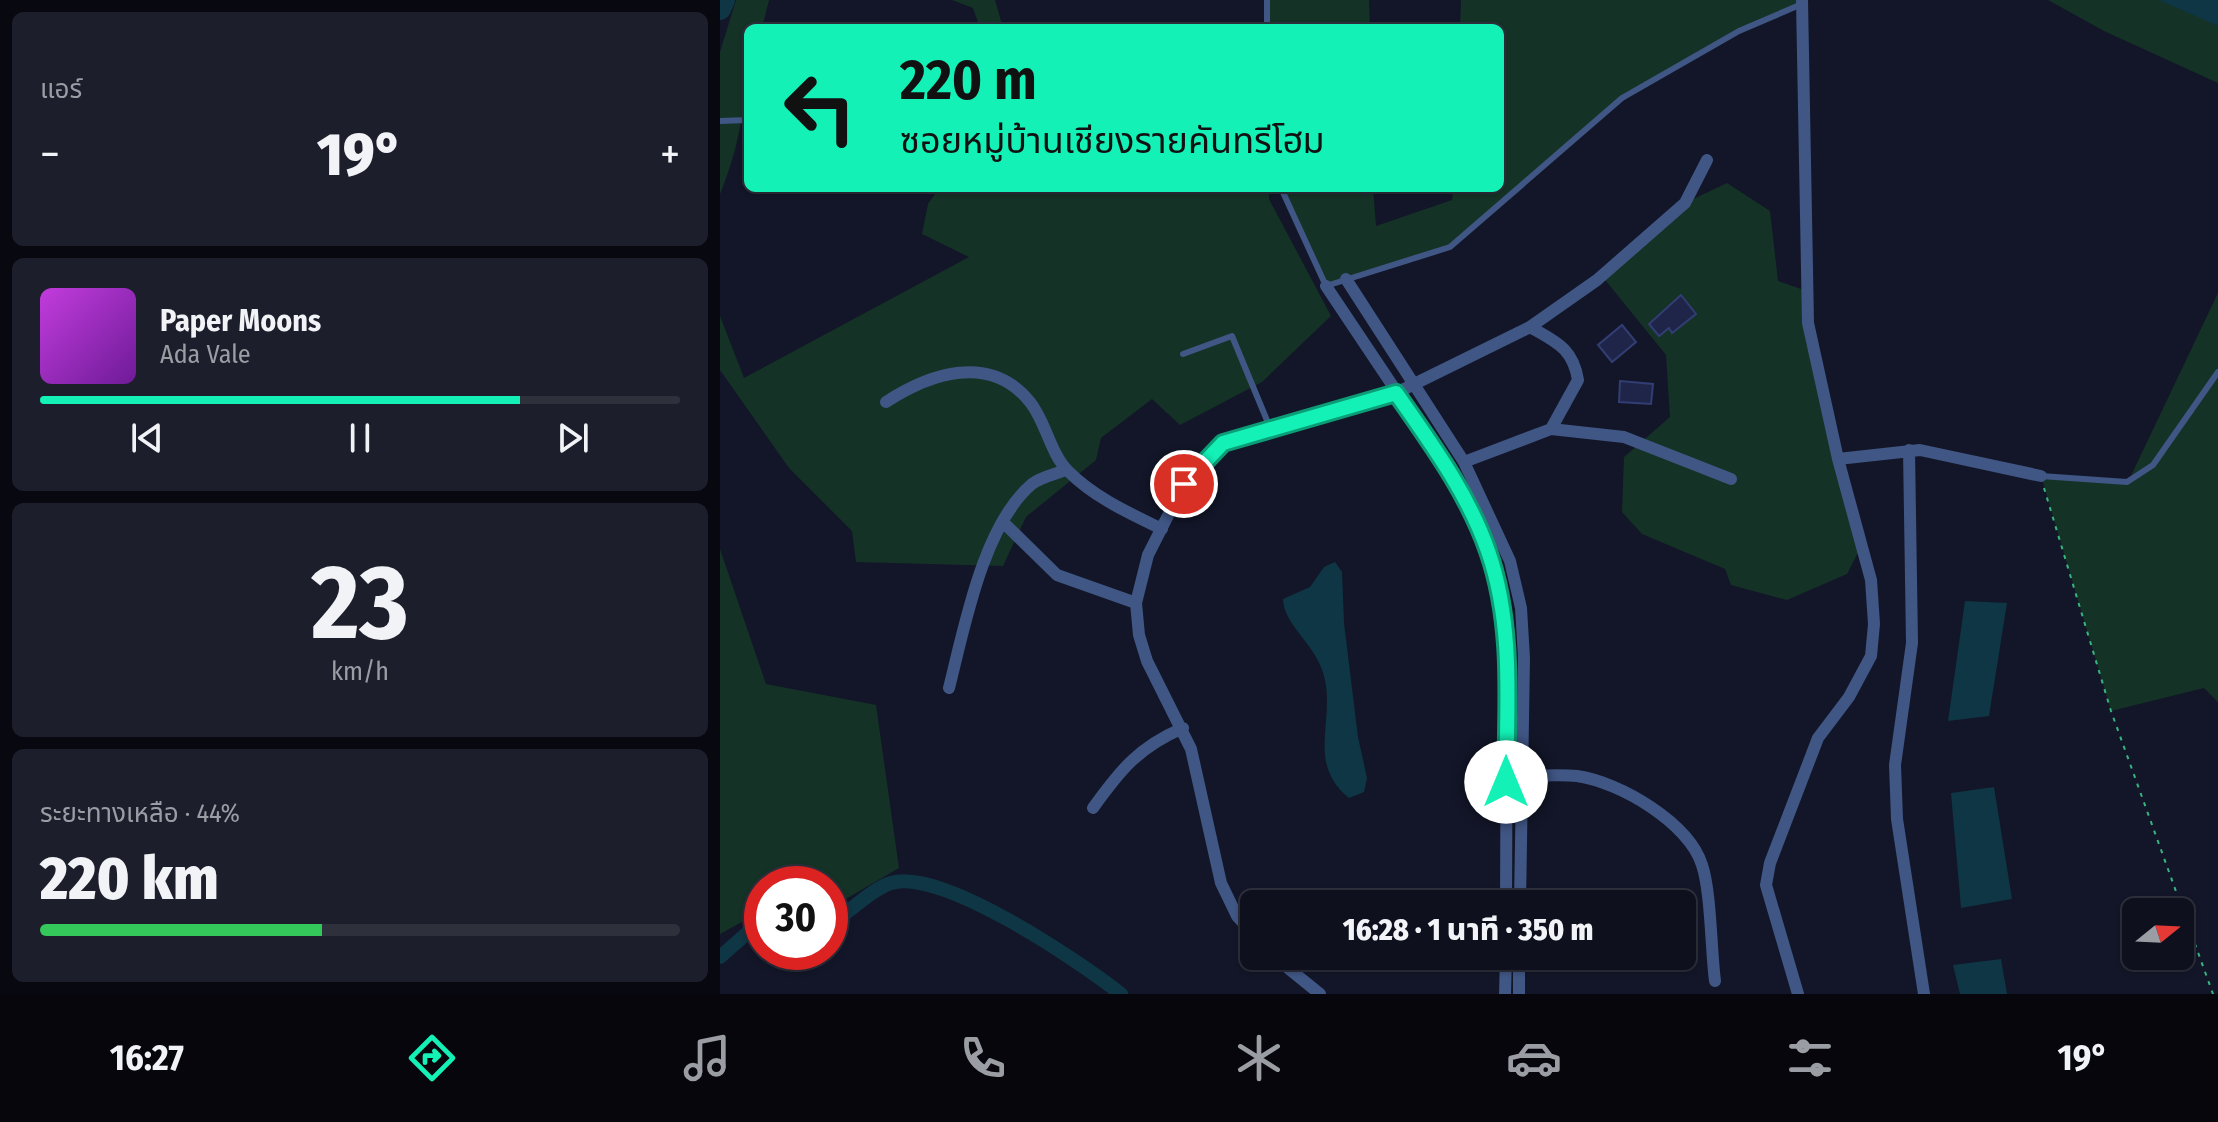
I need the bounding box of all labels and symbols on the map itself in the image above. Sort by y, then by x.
pin [1150,450,1218,518]
position arrow [1464,740,1548,824]
speed limit sign: 30 [744,866,848,970]
north arrow [2122,898,2194,970]

